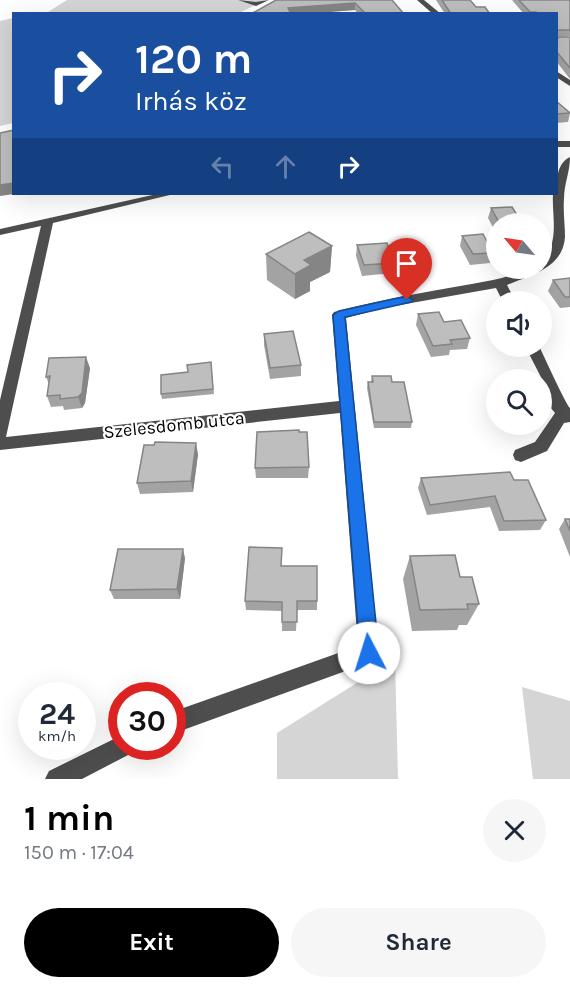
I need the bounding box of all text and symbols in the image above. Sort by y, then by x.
text: 120 m [135,34,252,84]
icon: right [36,36,114,114]
text: Irhás köz [135,85,247,117]
icon: left [206,150,239,183]
icon: ahead [269,150,302,183]
icon: right [332,150,365,183]
north arrow [486,213,552,279]
map controls [486,213,552,435]
pin [381,238,432,300]
icon: arrive [390,247,423,280]
button: sound [486,291,552,357]
button: search [486,369,552,435]
street label: Szelesdomb utca [102,407,246,443]
position arrow [337,621,401,685]
speed limit sign: 30 [108,682,186,760]
text: 24 [39,696,75,732]
text: km/h [38,727,76,745]
text: 1 min [24,797,114,839]
button: close [483,799,546,862]
text: 150 m · 17:04 [24,841,134,864]
button: Exit [24,908,279,977]
button: Share [291,908,546,977]

